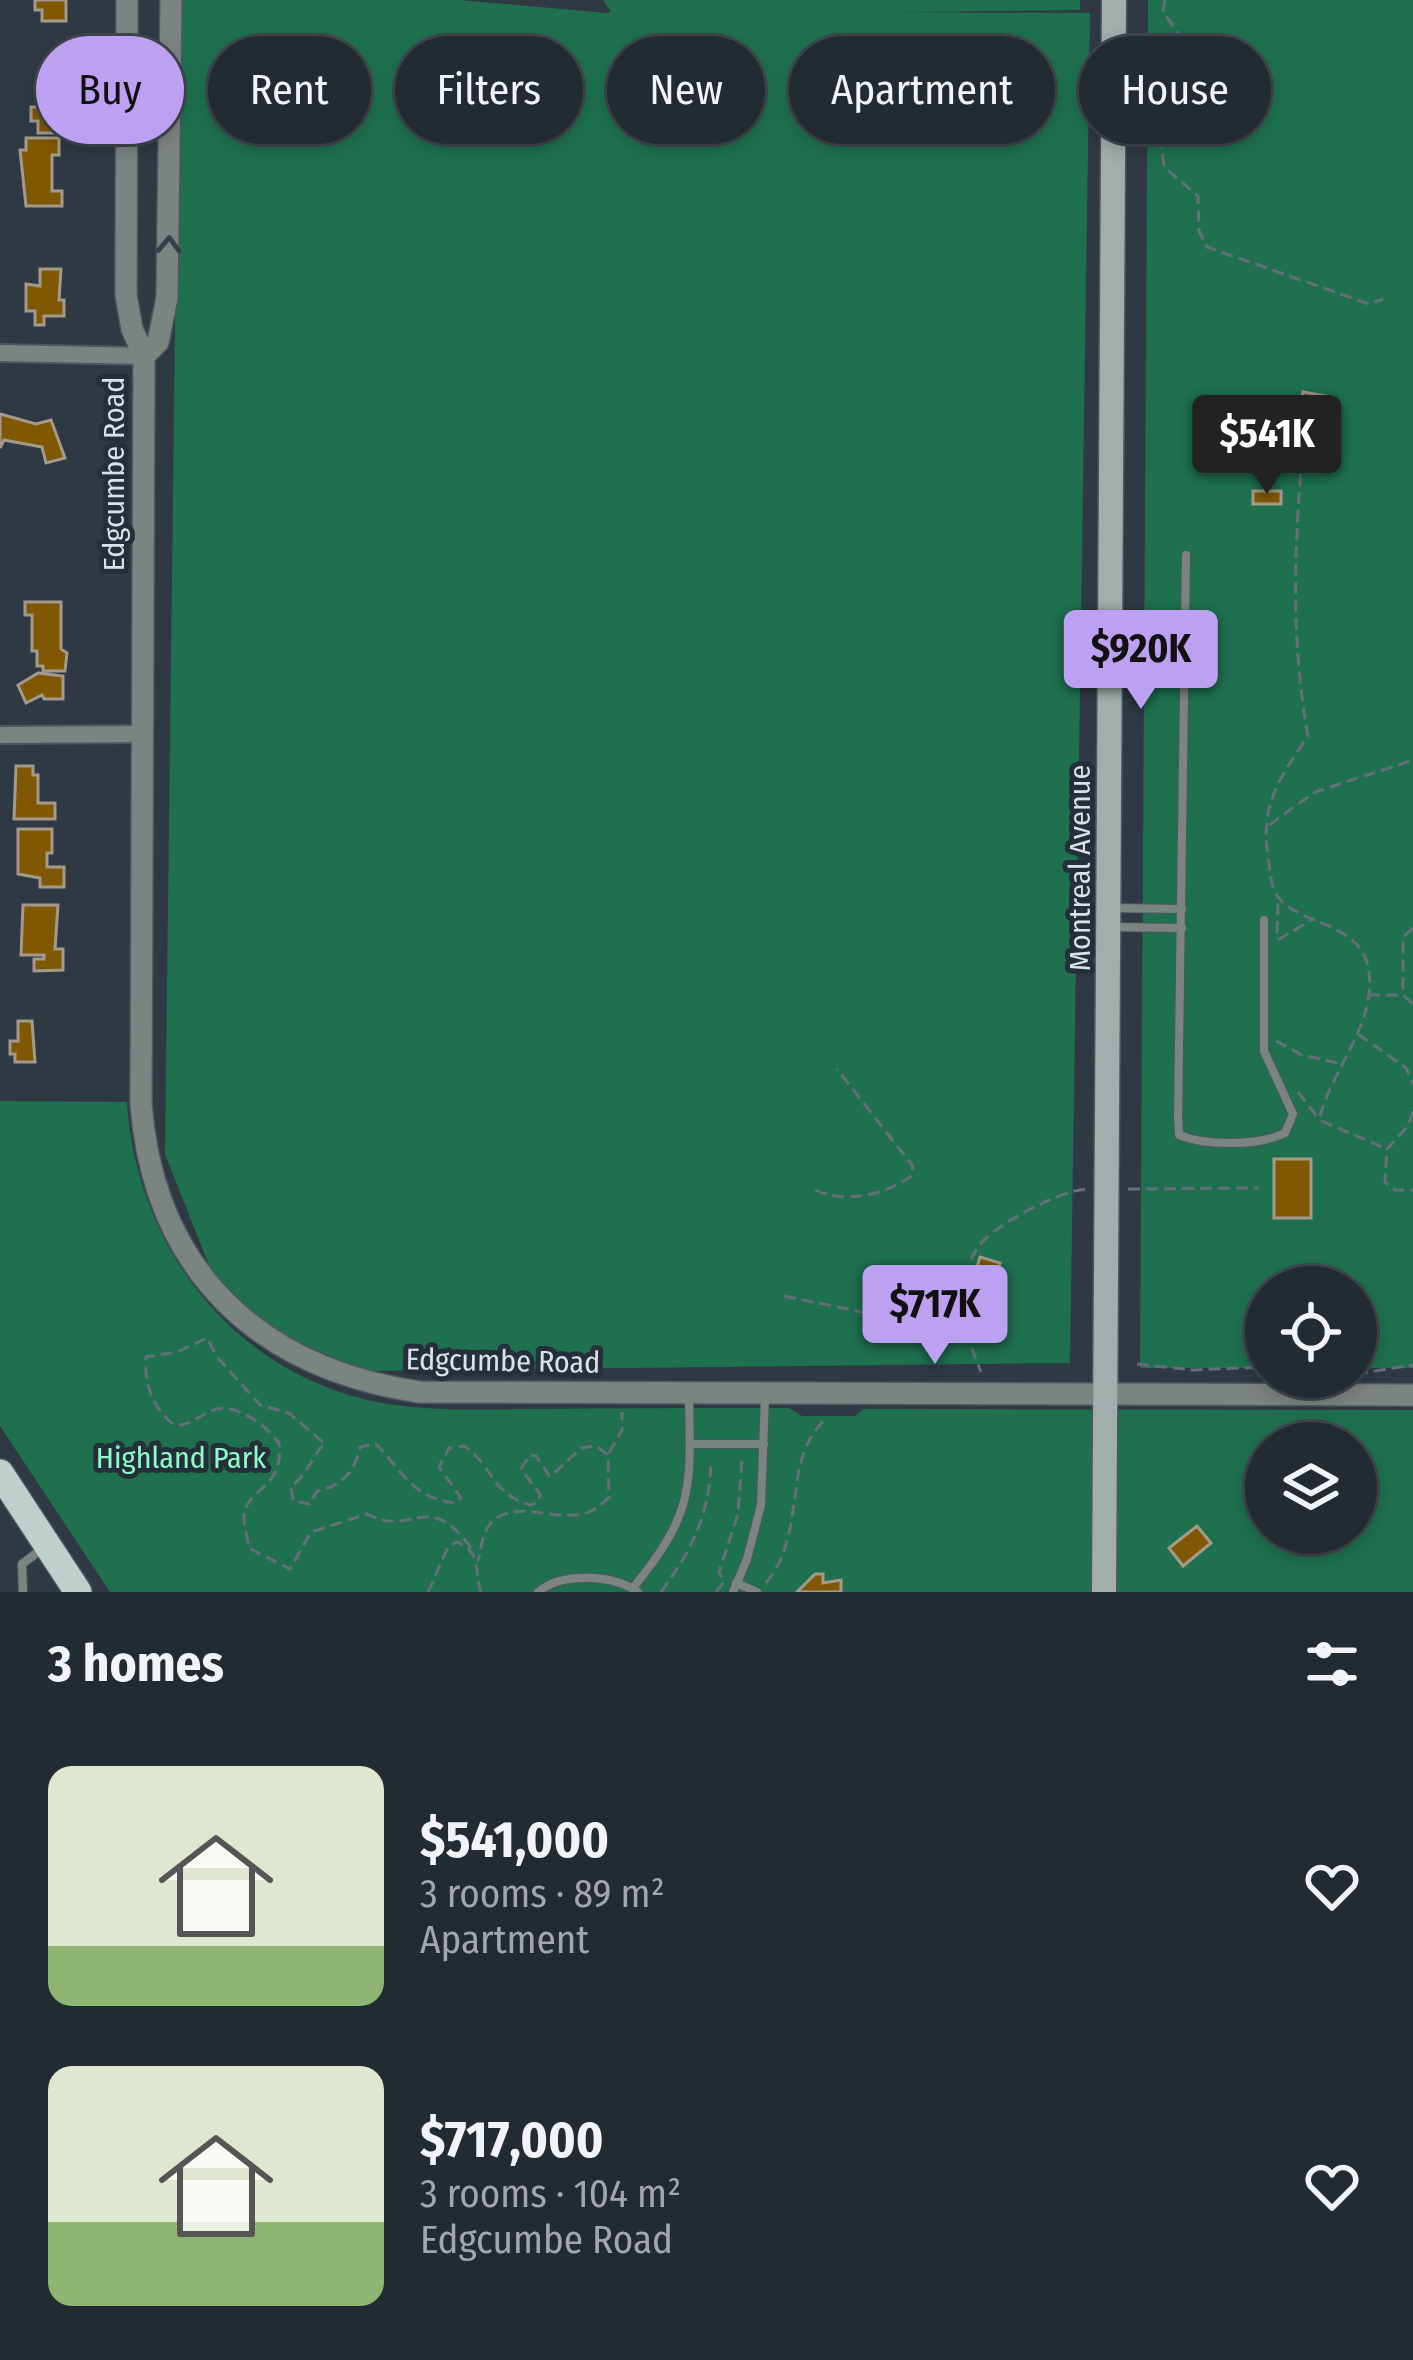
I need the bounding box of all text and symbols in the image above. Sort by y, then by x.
chip: Buy [36,36,184,144]
chip: Rent [208,36,371,144]
chip: Filters [395,36,583,144]
chip: New [607,36,765,144]
chip: Apartment [789,36,1055,144]
chip: House [1079,36,1271,144]
one-way arrow [156,235,182,254]
street label: Edgcumbe Road [96,377,132,571]
pin: $541K [1183,395,1351,497]
text: $541K [1219,411,1315,457]
pin: $920K [1057,610,1225,712]
text: $920K [1091,626,1191,672]
street label: Montreal Avenue [1062,765,1098,971]
pin: $717K [851,1265,1019,1367]
map controls [1245,1266,1377,1554]
button: locate [1245,1266,1377,1398]
text: $717K [890,1281,981,1327]
street label: Edgcumbe Road [405,1341,601,1381]
button: layers [1245,1422,1377,1554]
park label: Highland Park [96,1440,266,1476]
icon: filters [1299,1631,1365,1697]
text: 3 homes [48,1633,224,1695]
text: $541,000 [420,1809,609,1871]
icon: home [144,1814,288,1958]
icon: heart [1299,1853,1365,1919]
text: 3 rooms · 89 m² [420,1871,665,1917]
text: Apartment [420,1917,589,1963]
text: $717,000 [420,2109,604,2171]
icon: home [144,2114,288,2258]
icon: heart [1299,2153,1365,2219]
text: 3 rooms · 104 m² [420,2171,681,2217]
text: Edgcumbe Road [420,2217,673,2263]

